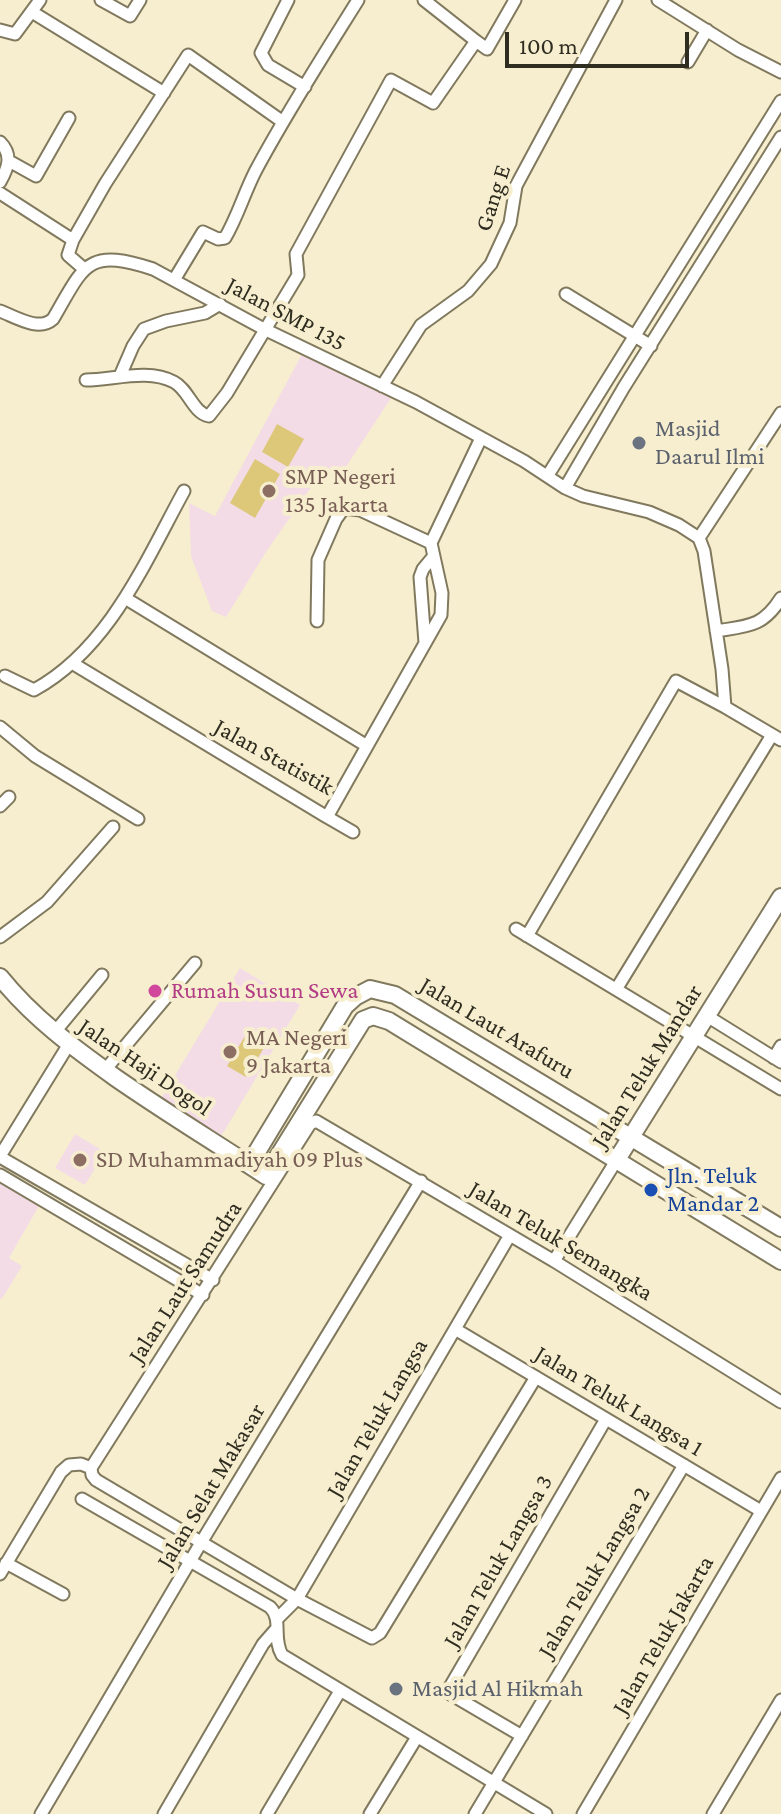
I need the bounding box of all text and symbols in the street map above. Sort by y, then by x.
scale bar [509,16,693,66]
text: 100 m [519,32,578,59]
street label: Gang E [469,161,517,235]
street label: Jalan SMP 135 [221,270,351,358]
place label: Masjid Daarul Ilmi [655,415,764,471]
marker: Masjid Daarul Ilmi [630,434,648,452]
place label: SMP Negeri 135 Jakarta [285,463,396,519]
marker: SMP Negeri 135 Jakarta [260,482,278,500]
street label: Jalan Statistik [209,712,339,802]
street label: Jalan Laut Arafuru [415,971,579,1085]
place label: Rumah Susun Sewa [171,977,358,1005]
street label: Jalan Teluk Mandar [585,979,709,1153]
marker: Rumah Susun Sewa [146,982,164,1000]
street label: Jalan Haji Dogol [73,1012,217,1122]
place label: MA Negeri 9 Jakarta [246,1024,347,1080]
marker: MA Negeri 9 Jakarta [221,1043,239,1061]
place label: SD Muhammadiyah 09 Plus [96,1146,363,1174]
marker: SD Muhammadiyah 09 Plus [71,1151,89,1169]
place label: Jln. Teluk Mandar 2 [667,1162,759,1218]
street label: Jalan Teluk Semangka [464,1175,658,1307]
marker: Jln. Teluk Mandar 2 [642,1181,660,1199]
street label: Jalan Laut Samudra [122,1196,248,1368]
street label: Jalan Teluk Langsa [320,1333,434,1503]
street label: Jalan Teluk Langsa 1 [530,1339,708,1463]
street label: Jalan Selat Makasar [150,1398,272,1574]
street label: Jalan Teluk Langsa 3 [437,1470,559,1652]
street label: Jalan Teluk Langsa 2 [532,1481,656,1663]
street label: Jalan Teluk Jakarta [606,1550,720,1720]
place label: Masjid Al Hikmah [412,1675,583,1703]
marker: Masjid Al Hikmah [387,1680,405,1698]

